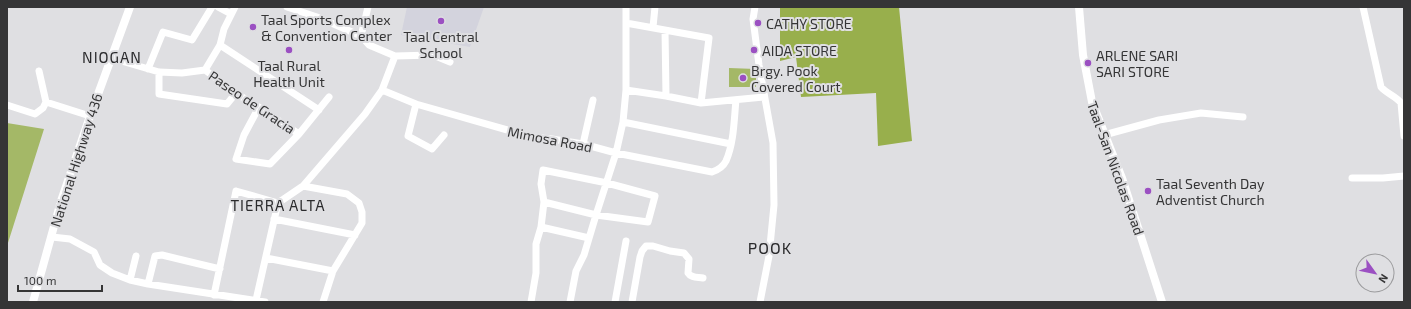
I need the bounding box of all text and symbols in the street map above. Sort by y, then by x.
place label: Taal Sports Complex & Convention Center [261,11,392,44]
place label: CATHY STORE [766,15,852,32]
marker: Taal Central School [436,16,446,26]
marker: CATHY STORE [753,18,763,28]
marker: Taal Sports Complex & Convention Center [248,22,258,32]
place label: Taal Central School [403,28,480,61]
place label: AIDA STORE [762,42,837,59]
marker: Taal Rural Health Unit [284,45,294,55]
marker: AIDA STORE [749,45,759,55]
place label: ARLENE SARI SARI STORE [1096,47,1178,80]
district label: NIOGAN [82,48,142,66]
place label: Taal Rural Health Unit [253,57,325,90]
marker: ARLENE SARI SARI STORE [1083,58,1093,68]
place label: Brgy. Pook Covered Court [751,62,841,95]
street label: Paseo de Gracia [206,67,298,137]
marker: Brgy. Pook Covered Court [738,73,748,83]
street label: National Highway 436 [46,91,106,229]
street label: Taal-San Nicolas Road [1084,99,1148,237]
street label: Mimosa Road [506,122,594,156]
place label: Taal Seventh Day Adventist Church [1156,175,1265,208]
marker: Taal Seventh Day Adventist Church [1143,186,1153,196]
district label: TIERRA ALTA [230,196,326,214]
district label: POOK [748,238,792,257]
north arrow [1355,253,1395,293]
scale bar [18,267,102,293]
text: N [1376,272,1391,286]
text: 100 m [24,273,56,287]

